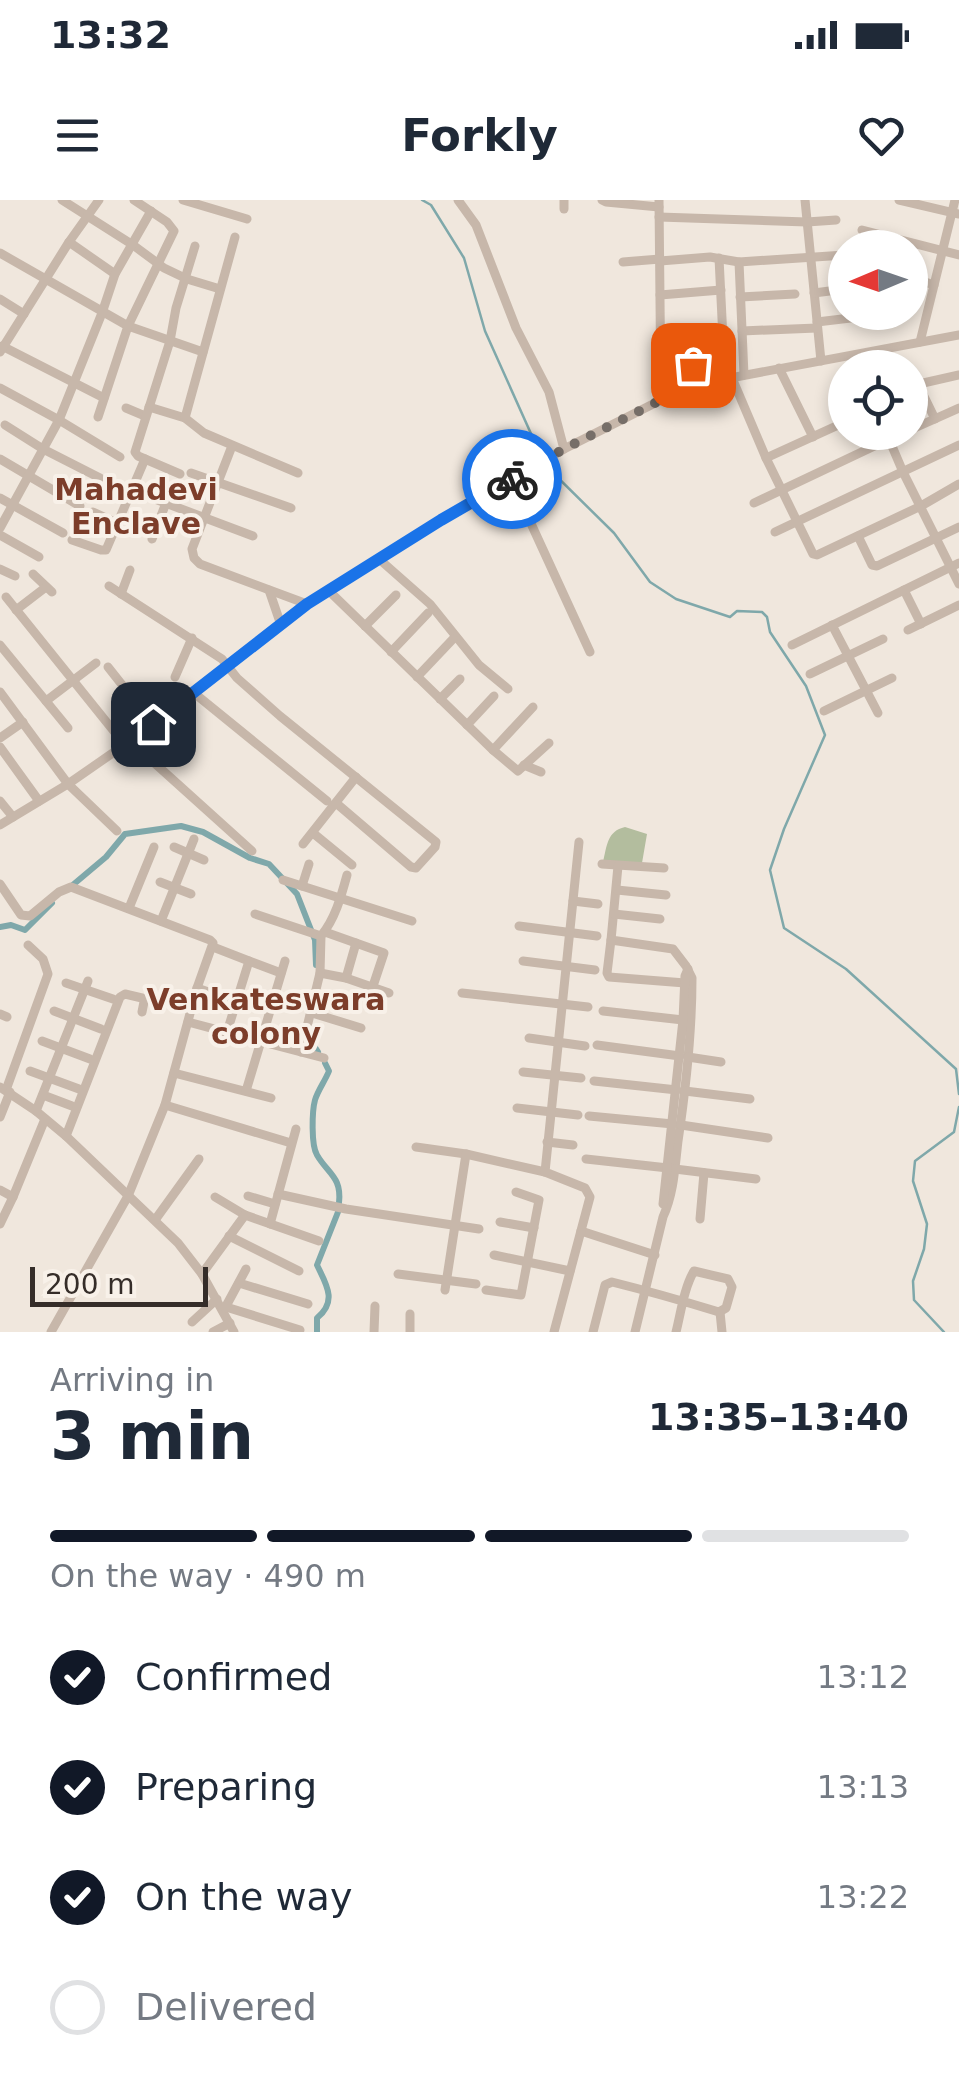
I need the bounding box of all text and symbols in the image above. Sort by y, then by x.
text: 13:32 [50,13,171,57]
icon: menu [50,108,105,163]
icon: heart [854,108,909,163]
text: Forkly [401,109,558,162]
north arrow [828,230,928,330]
map controls [828,230,928,450]
pin [651,323,736,408]
icon: bag [666,338,721,393]
button: locate [828,350,928,450]
courier [462,429,562,529]
icon: bike [485,452,540,507]
district label: Mahadevi Enclave [54,472,218,541]
pin [111,682,196,767]
icon: home [126,697,181,752]
district label: Venkateswara colony [146,982,386,1051]
scale bar [30,1262,208,1306]
text: 200 m [45,1268,135,1301]
text: Arriving in [50,1361,214,1399]
text: 13:35–13:40 [648,1395,909,1439]
text: 3 min [50,1399,254,1474]
text: On the way · 490 m [50,1557,366,1595]
icon: check [50,1650,105,1705]
text: Confirmed [135,1655,332,1699]
text: 13:12 [817,1658,909,1696]
icon: check [50,1760,105,1815]
text: Preparing [135,1765,317,1809]
text: 13:13 [817,1768,909,1806]
icon: check [50,1870,105,1925]
text: On the way [135,1875,352,1919]
text: 13:22 [817,1878,909,1916]
text: Delivered [135,1985,317,2029]

